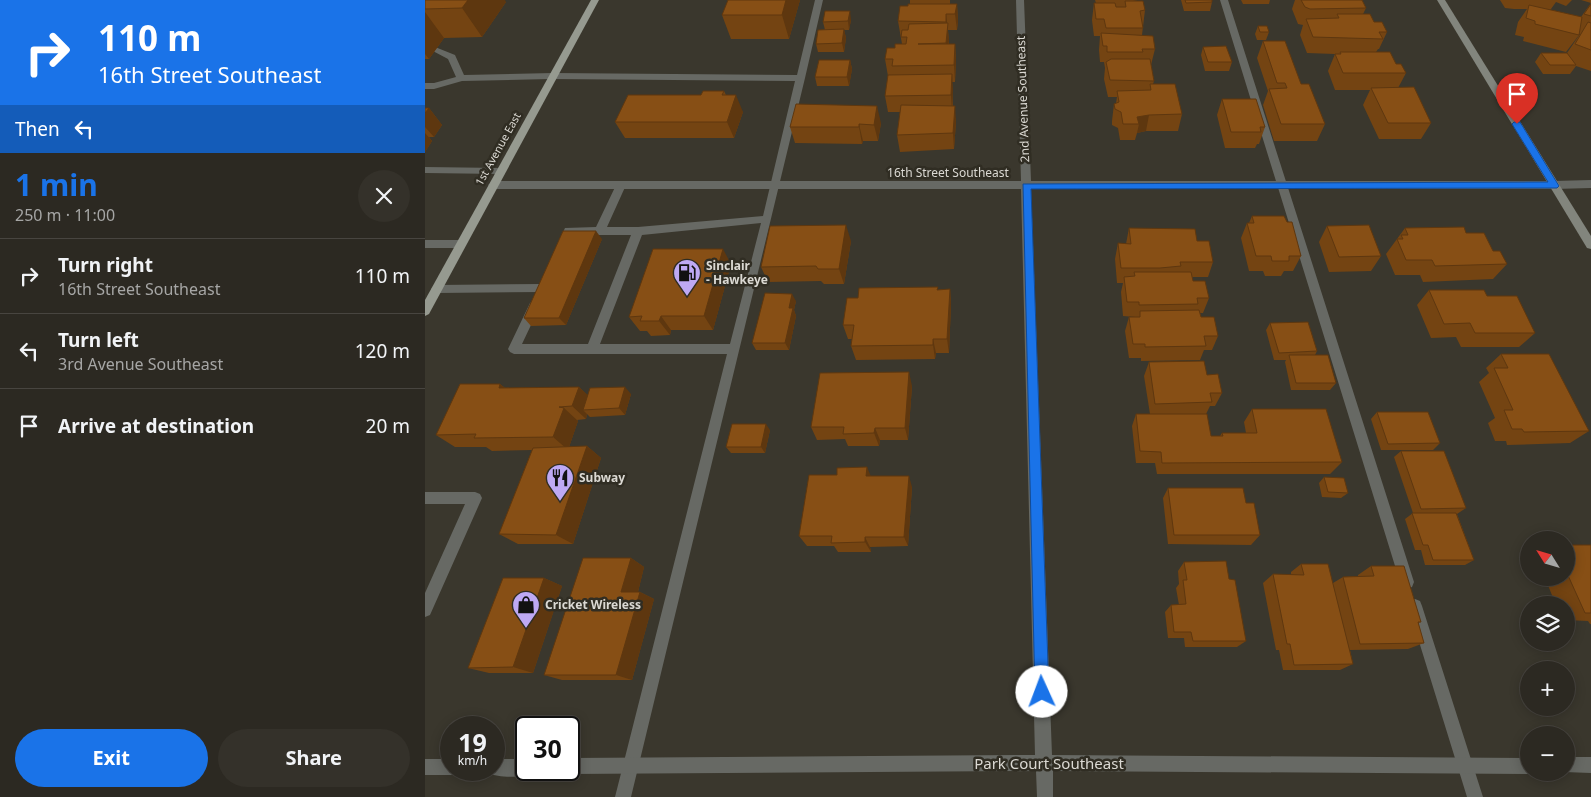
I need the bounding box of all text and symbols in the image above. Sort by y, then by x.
text: 110 m [98,14,201,61]
icon: right [15,20,80,85]
street label: 2nd Avenue Southeast [1012,35,1033,163]
text: 16th Street Southeast [98,59,321,89]
pin [1496,73,1538,124]
icon: arrive [1503,80,1531,108]
street label: 1st Avenue East [471,110,524,188]
icon: left [70,115,98,143]
text: Then [15,116,60,142]
text: 1 min [15,164,98,205]
street label: 16th Street Southeast [887,164,1010,181]
button: close [358,170,410,222]
text: 250 m · 11:00 [15,204,115,226]
text: Turn right [58,252,153,278]
place label: Sinclair - Hawkeye [706,257,768,288]
fuel station icon: Sinclair - Hawkeye [672,258,702,297]
icon: right [15,262,43,290]
text: 110 m [355,263,410,289]
text: 16th Street Southeast [58,278,220,300]
text: Turn left [58,327,139,353]
icon: left [15,337,43,365]
text: 120 m [355,338,410,364]
text: 3rd Avenue Southeast [58,353,223,375]
icon: arrive [15,412,43,440]
text: Arrive at destination [58,413,254,439]
text: 20 m [366,413,410,439]
restaurant icon: Subway [545,463,575,502]
place label: Subway [579,469,625,486]
north arrow [1520,531,1575,586]
map controls [1520,531,1575,781]
shop icon: Cricket Wireless [511,590,541,629]
place label: Cricket Wireless [545,596,641,613]
button: layers [1520,596,1575,651]
button: + [1520,661,1575,716]
position arrow [1015,665,1067,717]
speed limit sign: 30 [515,716,580,781]
text: 19 [458,725,487,759]
button: − [1520,726,1575,781]
button: Exit [15,729,208,787]
button: Share [218,729,410,787]
text: km/h [458,752,487,769]
street label: Park Court Southeast [974,753,1124,773]

